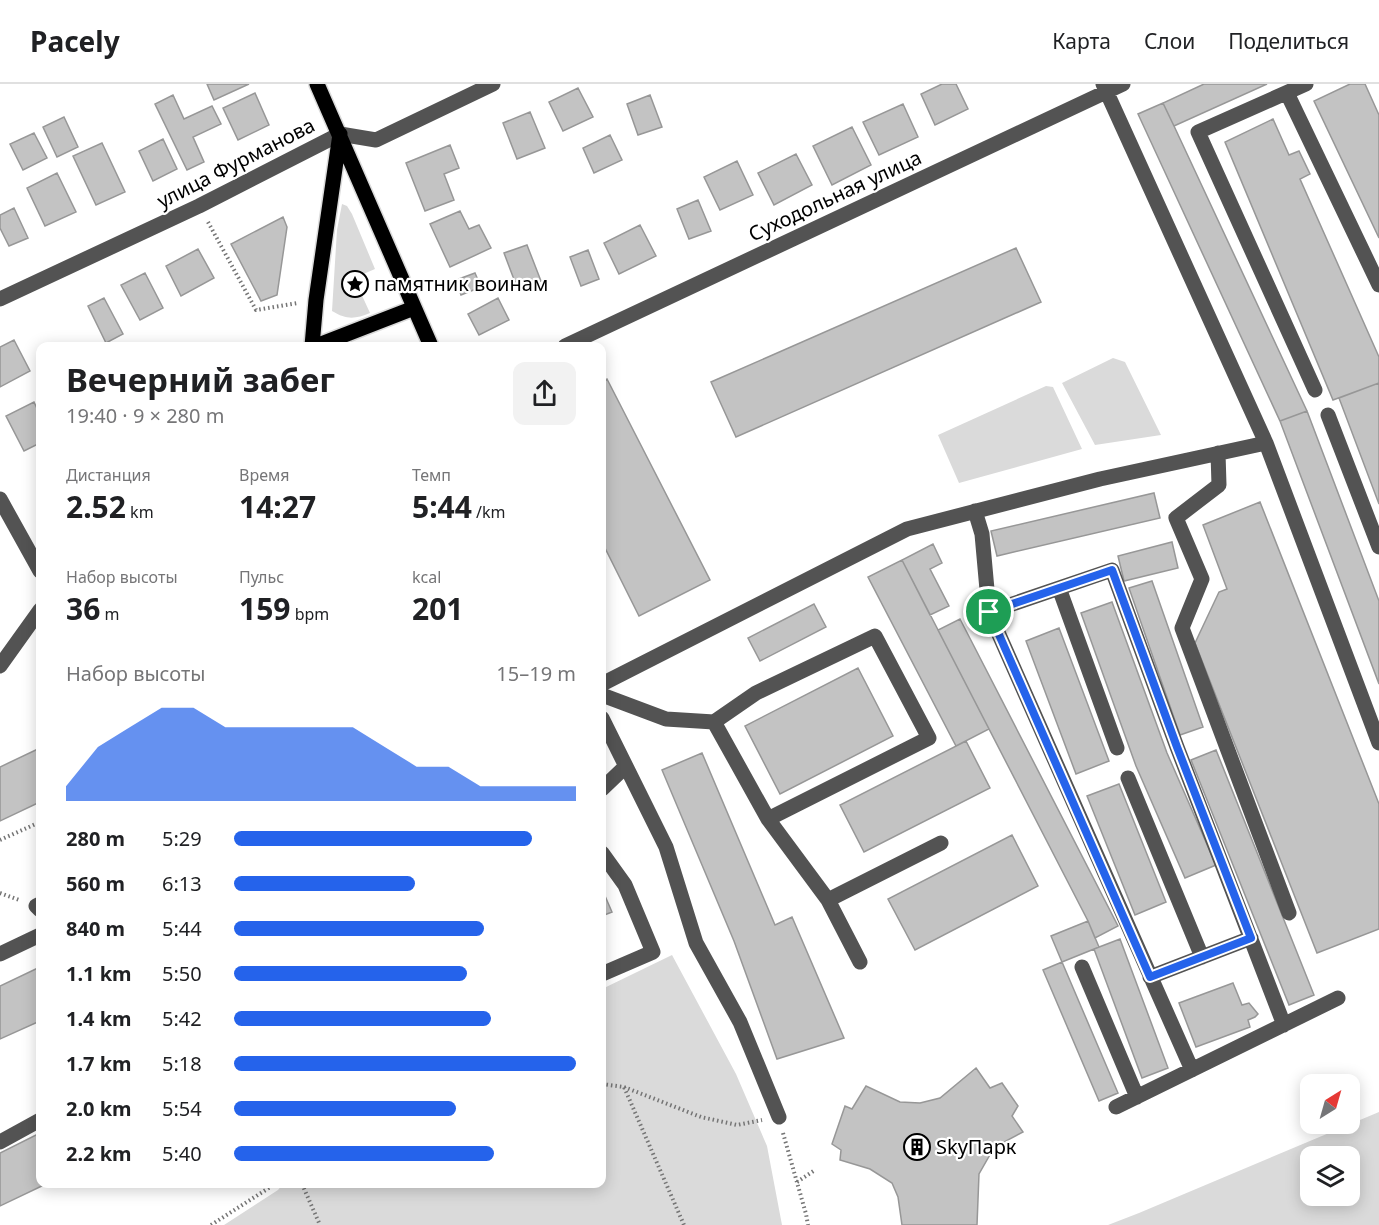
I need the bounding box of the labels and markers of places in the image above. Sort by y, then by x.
place icon: памятник воинам [340,269,370,299]
place label: памятник воинам [374,270,548,297]
pin [963,586,1014,637]
building icon: SkyПарк [902,1132,932,1162]
place label: SkyПарк [936,1133,1017,1160]

